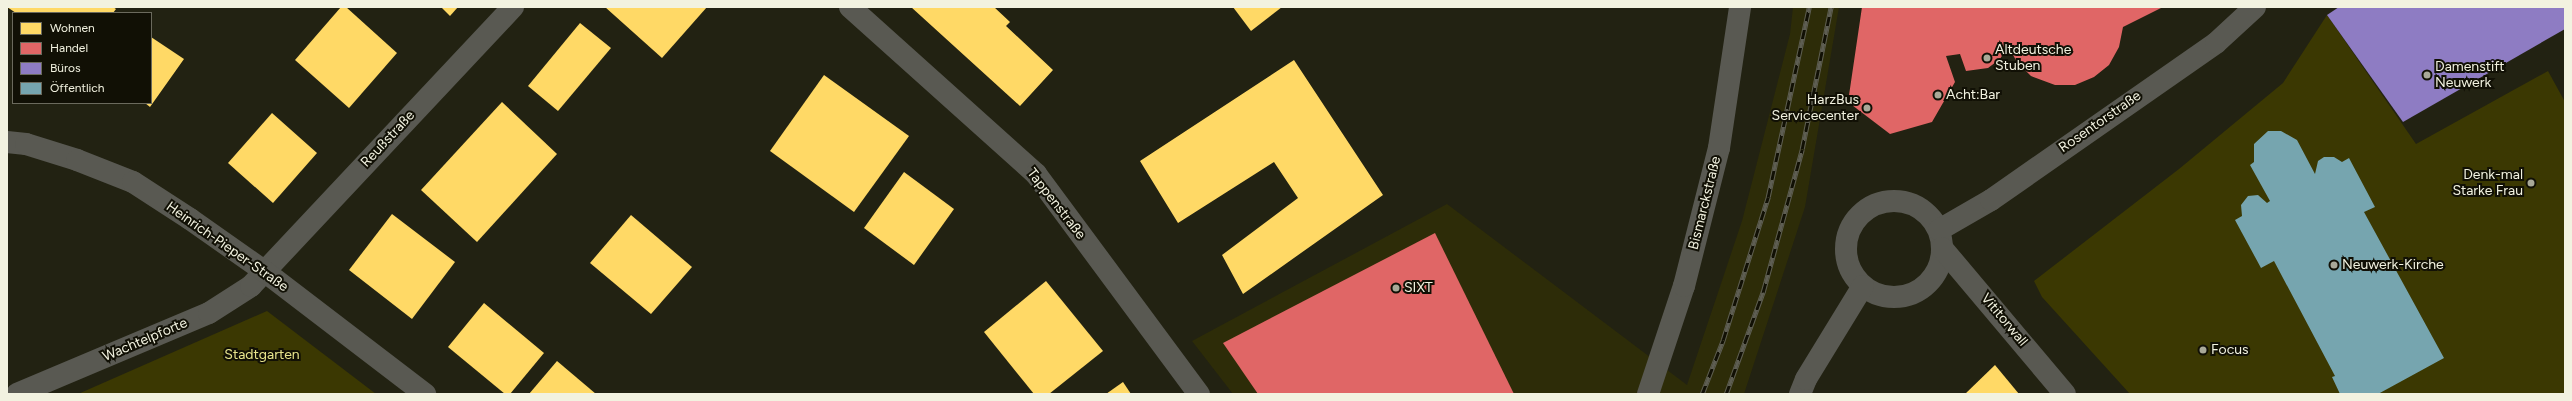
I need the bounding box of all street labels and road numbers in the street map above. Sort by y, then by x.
street label: Rosentorstraße [2056,88,2144,156]
street label: Reußstraße [358,107,418,171]
street label: Bismarckstraße [1685,155,1725,251]
street label: Tappenstraße [1023,165,1089,243]
street label: Heinrich-Pieper-Straße [163,198,291,296]
street label: Vititorwall [1977,290,2031,350]
street label: Wachtelpforte [100,315,190,365]

